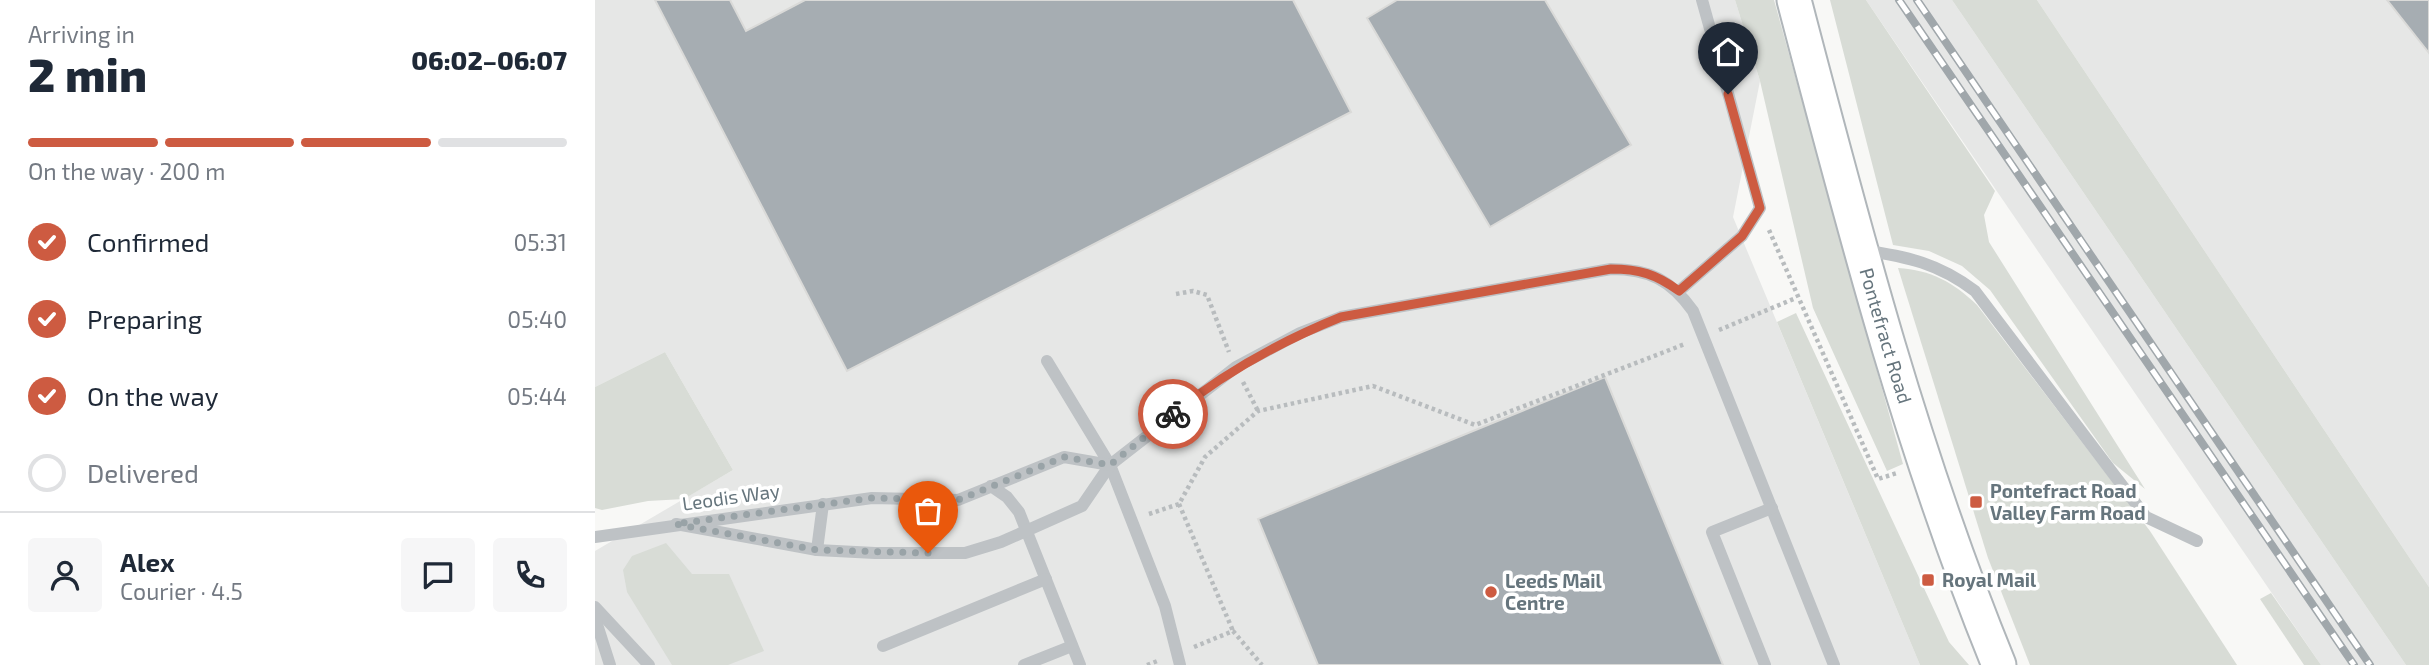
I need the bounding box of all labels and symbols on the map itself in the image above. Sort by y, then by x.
pin [1698,22,1758,94]
street label: Pontefract Road [1855,265,1917,406]
courier [1138,379,1208,449]
street label: Leodis Way [681,478,781,515]
place label: Pontefract Road Valley Farm Road [1990,479,2146,525]
pin [898,481,958,553]
marker: Pontefract Road Valley Farm Road [1968,494,1984,510]
place label: Royal Mail [1942,568,2037,592]
place label: Leeds Mail Centre [1505,569,1603,614]
marker: Royal Mail [1920,572,1936,588]
marker: Leeds Mail Centre [1483,584,1499,600]

